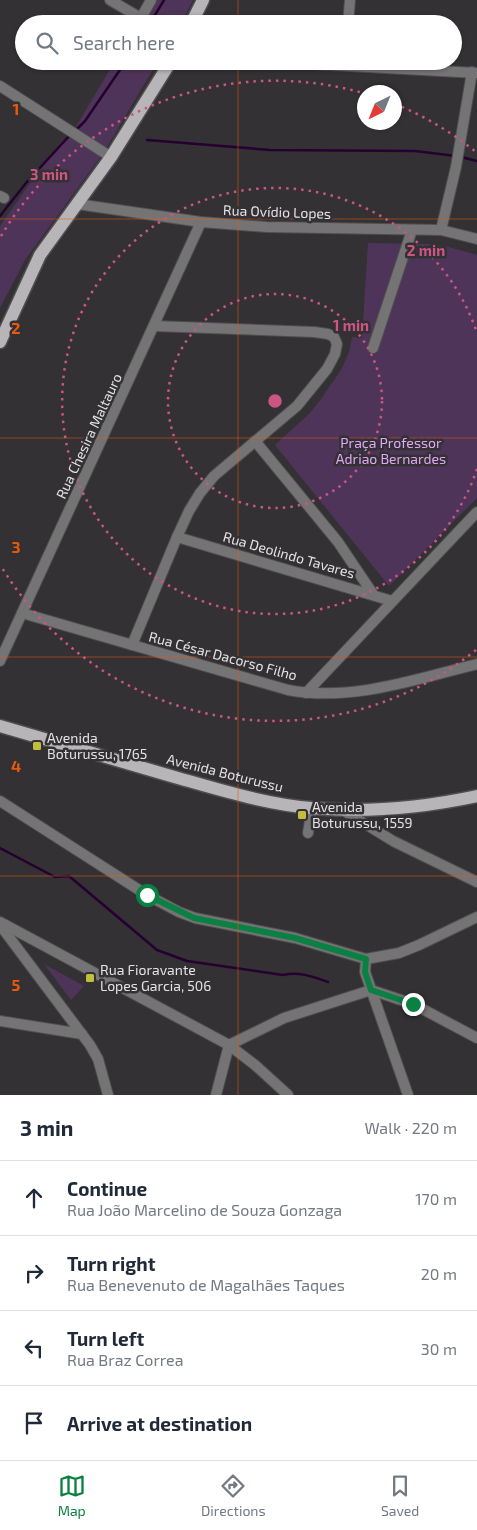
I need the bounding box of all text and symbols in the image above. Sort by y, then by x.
search box [15,15,462,70]
icon: search [33,29,61,57]
text: Search here [73,31,175,54]
north arrow [357,85,402,130]
text: 1 [13,99,19,118]
text: 3 min [30,165,68,183]
street label: Rua Ovídio Lopes [223,201,331,222]
text: 2 min [407,241,445,259]
text: 1 min [333,316,369,334]
text: 2 [11,318,21,337]
street label: Rua Chesira Maltauro [52,370,125,501]
centre of rings [266,392,284,410]
park label: Praça Professor Adriao Bernardes [336,434,446,467]
street label: Rua Deolindo Tavares [221,528,357,581]
text: 3 [11,537,21,556]
street label: Rua César Dacorso Filho [147,628,299,684]
place label: Avenida Boturussu, 1765 [47,729,147,762]
marker: Avenida Boturussu, 1765 [31,740,43,752]
street label: Avenida Boturussu [165,750,285,795]
text: 4 [11,756,21,775]
place label: Avenida Boturussu, 1559 [312,798,413,831]
marker: Avenida Boturussu, 1559 [296,809,308,821]
route start [136,884,159,907]
place label: Rua Fioravante Lopes Garcia, 506 [100,961,211,994]
marker: Rua Fioravante Lopes Garcia, 506 [84,972,96,984]
text: 5 [12,975,21,994]
route end [402,993,425,1016]
text: 3 min [20,1115,73,1140]
text: Walk · 220 m [364,1118,457,1137]
text: Continue [67,1177,147,1200]
icon: ahead [20,1184,48,1212]
text: 170 m [415,1189,457,1208]
text: Rua João Marcelino de Souza Gonzaga [67,1200,342,1219]
text: Turn right [67,1252,155,1275]
icon: right [20,1259,48,1287]
text: 20 m [421,1264,457,1283]
text: Rua Benevenuto de Magalhães Taques [67,1275,345,1294]
text: Turn left [67,1327,144,1350]
icon: left [20,1334,48,1362]
text: 30 m [421,1339,457,1358]
text: Rua Braz Correa [67,1350,183,1369]
icon: arrive [20,1409,48,1437]
text: Arrive at destination [67,1412,252,1435]
tab: Map [58,1472,86,1519]
tab: Directions [201,1472,266,1519]
tab: Saved [381,1472,419,1519]

